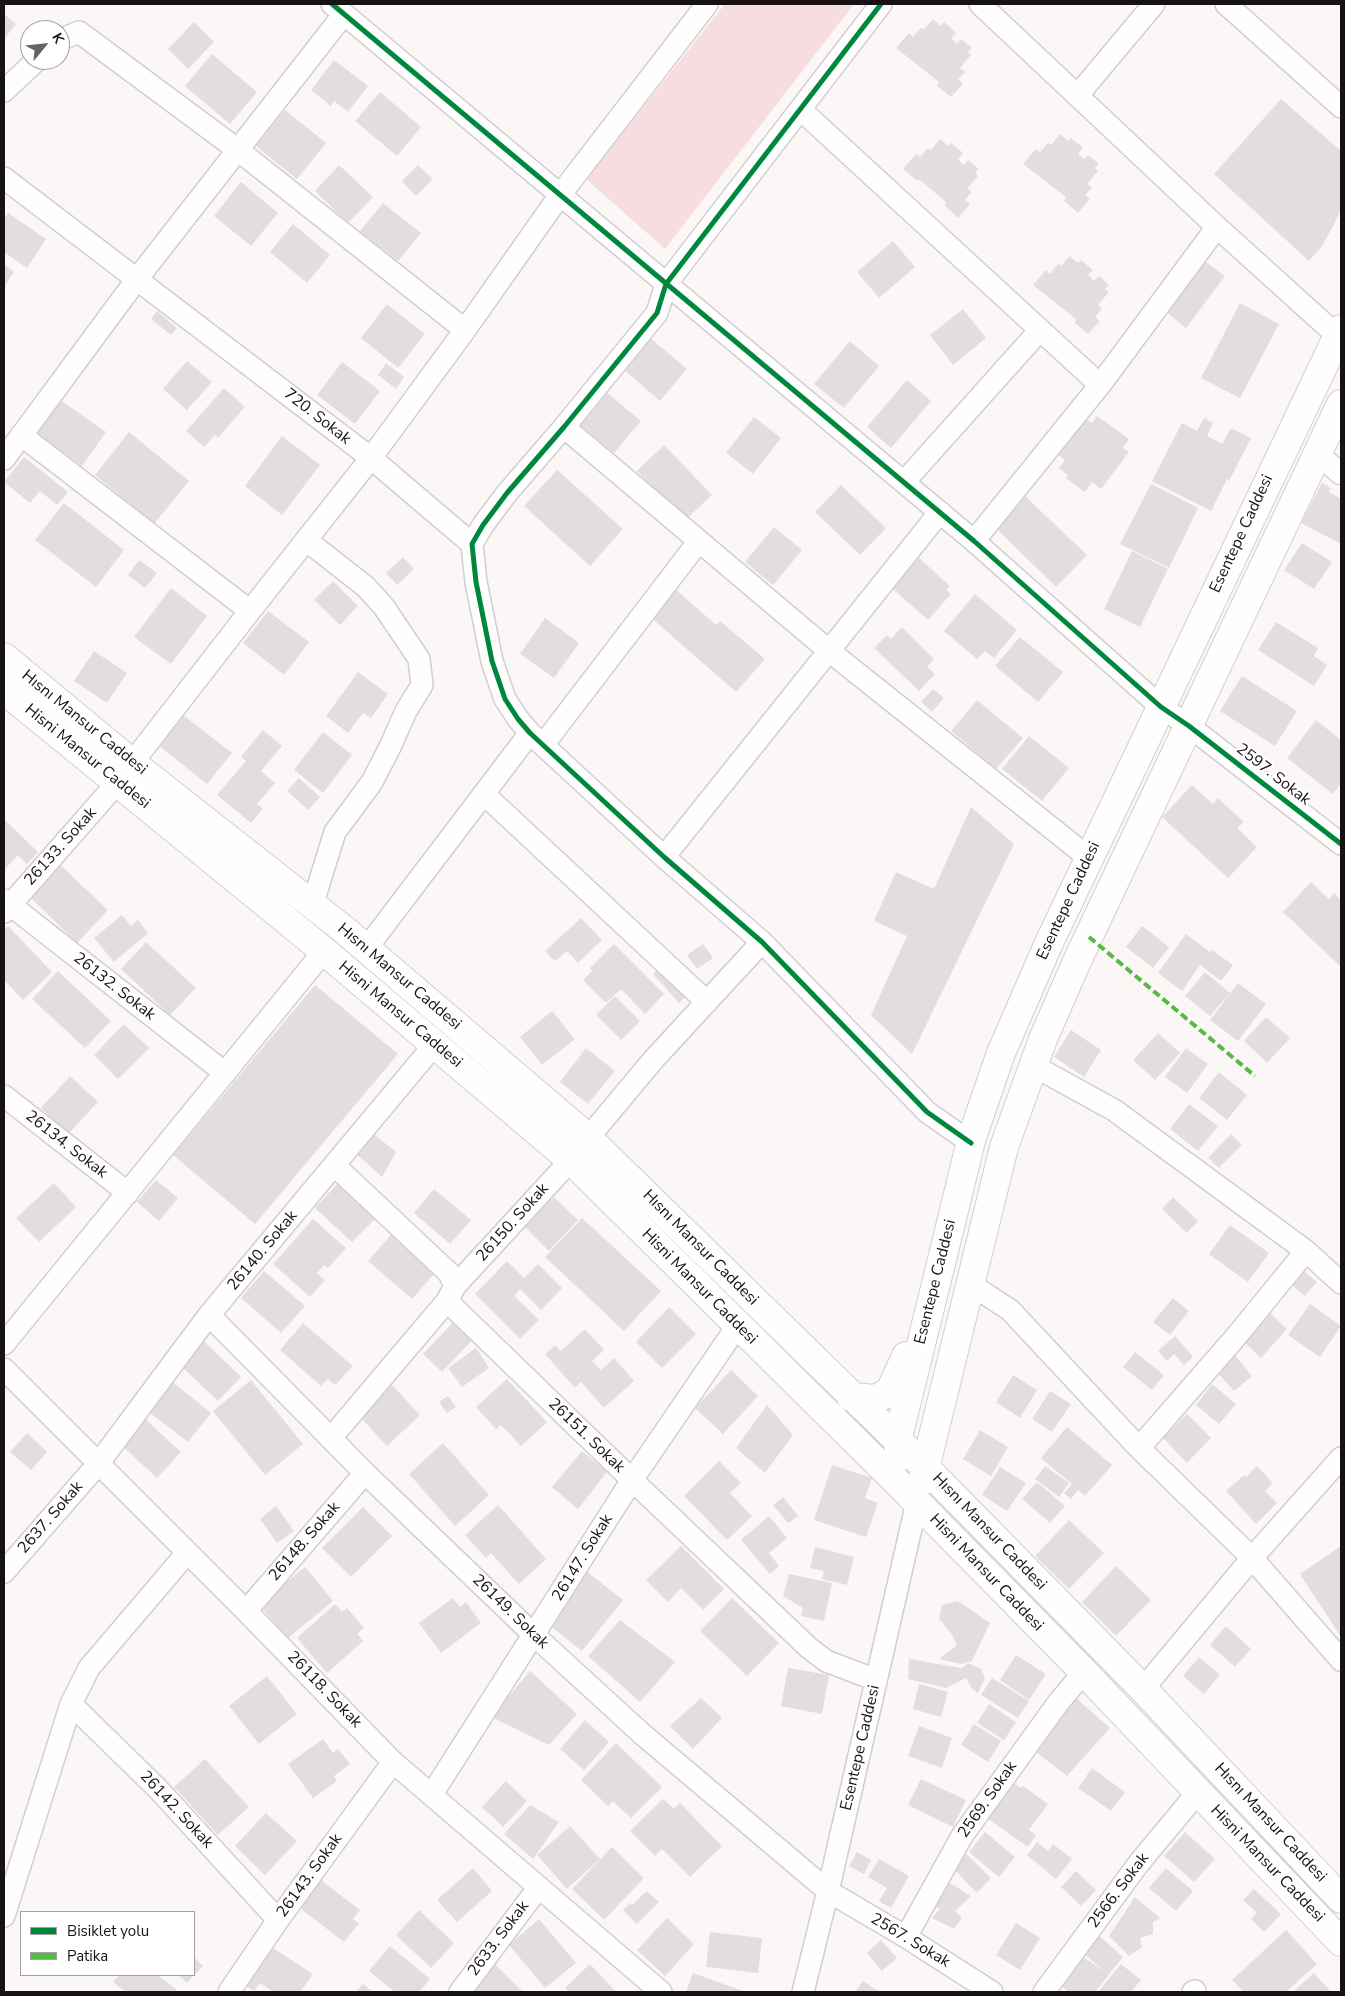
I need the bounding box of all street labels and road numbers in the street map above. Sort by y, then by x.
street label: 720. Sokak [280,385,354,449]
street label: Esentepe Caddesi [1206,472,1278,596]
street label: Hısnı Mansur Caddesi [17,667,151,779]
street label: Hisni Mansur Caddesi [20,701,154,813]
street label: 2597. Sokak [1232,740,1314,810]
street label: 26133. Sokak [21,804,101,890]
street label: Esentepe Caddesi [1033,839,1105,963]
street label: Hısnı Mansur Caddesi [333,920,465,1034]
street label: 26132. Sokak [69,949,159,1025]
street label: Hisni Mansur Caddesi [334,958,466,1072]
street label: 26134. Sokak [21,1107,111,1183]
street label: 26150. Sokak [473,1180,553,1266]
street label: Hısnı Mansur Caddesi [638,1186,762,1310]
street label: 26140. Sokak [224,1207,302,1295]
street label: Esentepe Caddesi [911,1218,961,1346]
street label: Hisni Mansur Caddesi [637,1225,761,1349]
street label: 26151. Sokak [544,1395,628,1477]
street label: Hısnı Mansur Caddesi [928,1469,1050,1595]
street label: 2637. Sokak [14,1478,88,1558]
street label: 26148. Sokak [265,1498,345,1586]
street label: Hisni Mansur Caddesi [925,1510,1047,1636]
street label: 26147. Sokak [549,1511,617,1605]
street label: 26149. Sokak [468,1571,552,1653]
street label: 26118. Sokak [283,1648,365,1732]
street label: Esentepe Caddesi [837,1683,885,1813]
street label: 2569. Sokak [955,1758,1021,1842]
street label: Hısnı Mansur Caddesi [1210,1759,1330,1887]
street label: 26142. Sokak [135,1767,217,1853]
street label: Hisni Mansur Caddesi [1206,1801,1328,1927]
street label: 26143. Sokak [273,1830,347,1922]
street label: 2566. Sokak [1084,1850,1154,1932]
street label: 2633. Sokak [464,1898,534,1980]
street label: 2567. Sokak [867,1910,953,1972]

